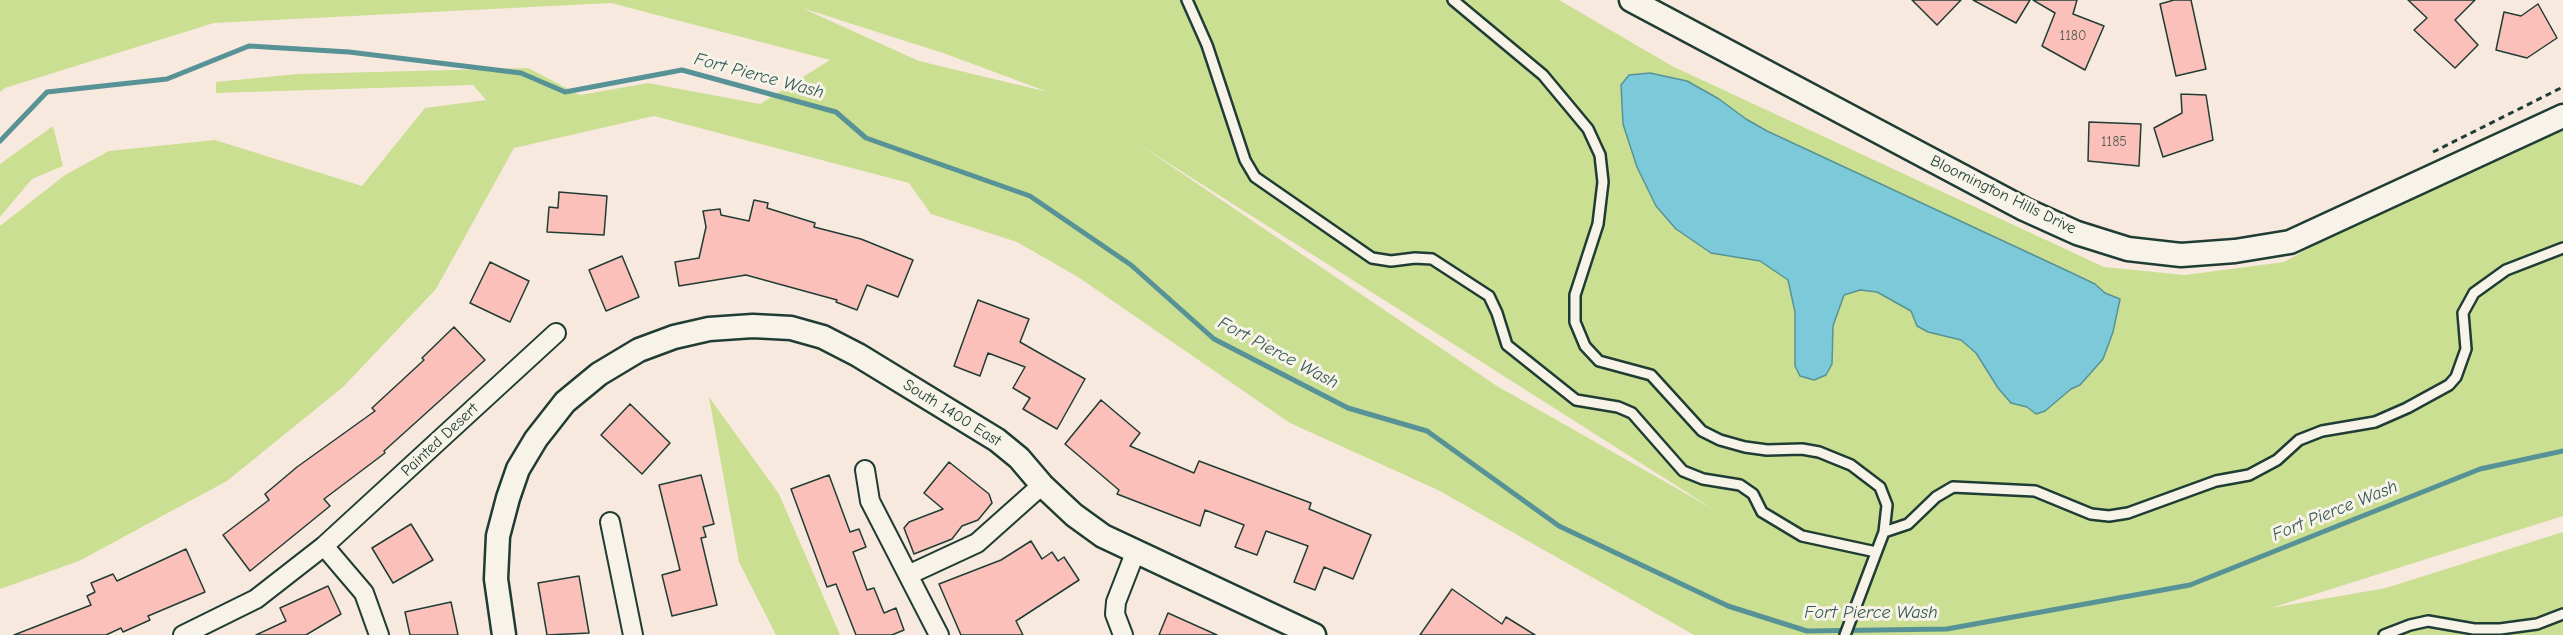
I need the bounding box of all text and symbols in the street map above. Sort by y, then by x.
house number: 1180 [2060,28,2086,44]
water label: Fort Pierce Wash [692,48,826,104]
house number: 1185 [2101,134,2127,150]
street label: Bloomington Hills Drive [1927,151,2079,239]
water label: Fort Pierce Wash [1214,312,1342,394]
street label: South 1400 East [899,375,1005,451]
street label: Painted Desert [397,399,483,481]
water label: Fort Pierce Wash [2269,476,2401,546]
water label: Fort Pierce Wash [1804,602,1938,624]

